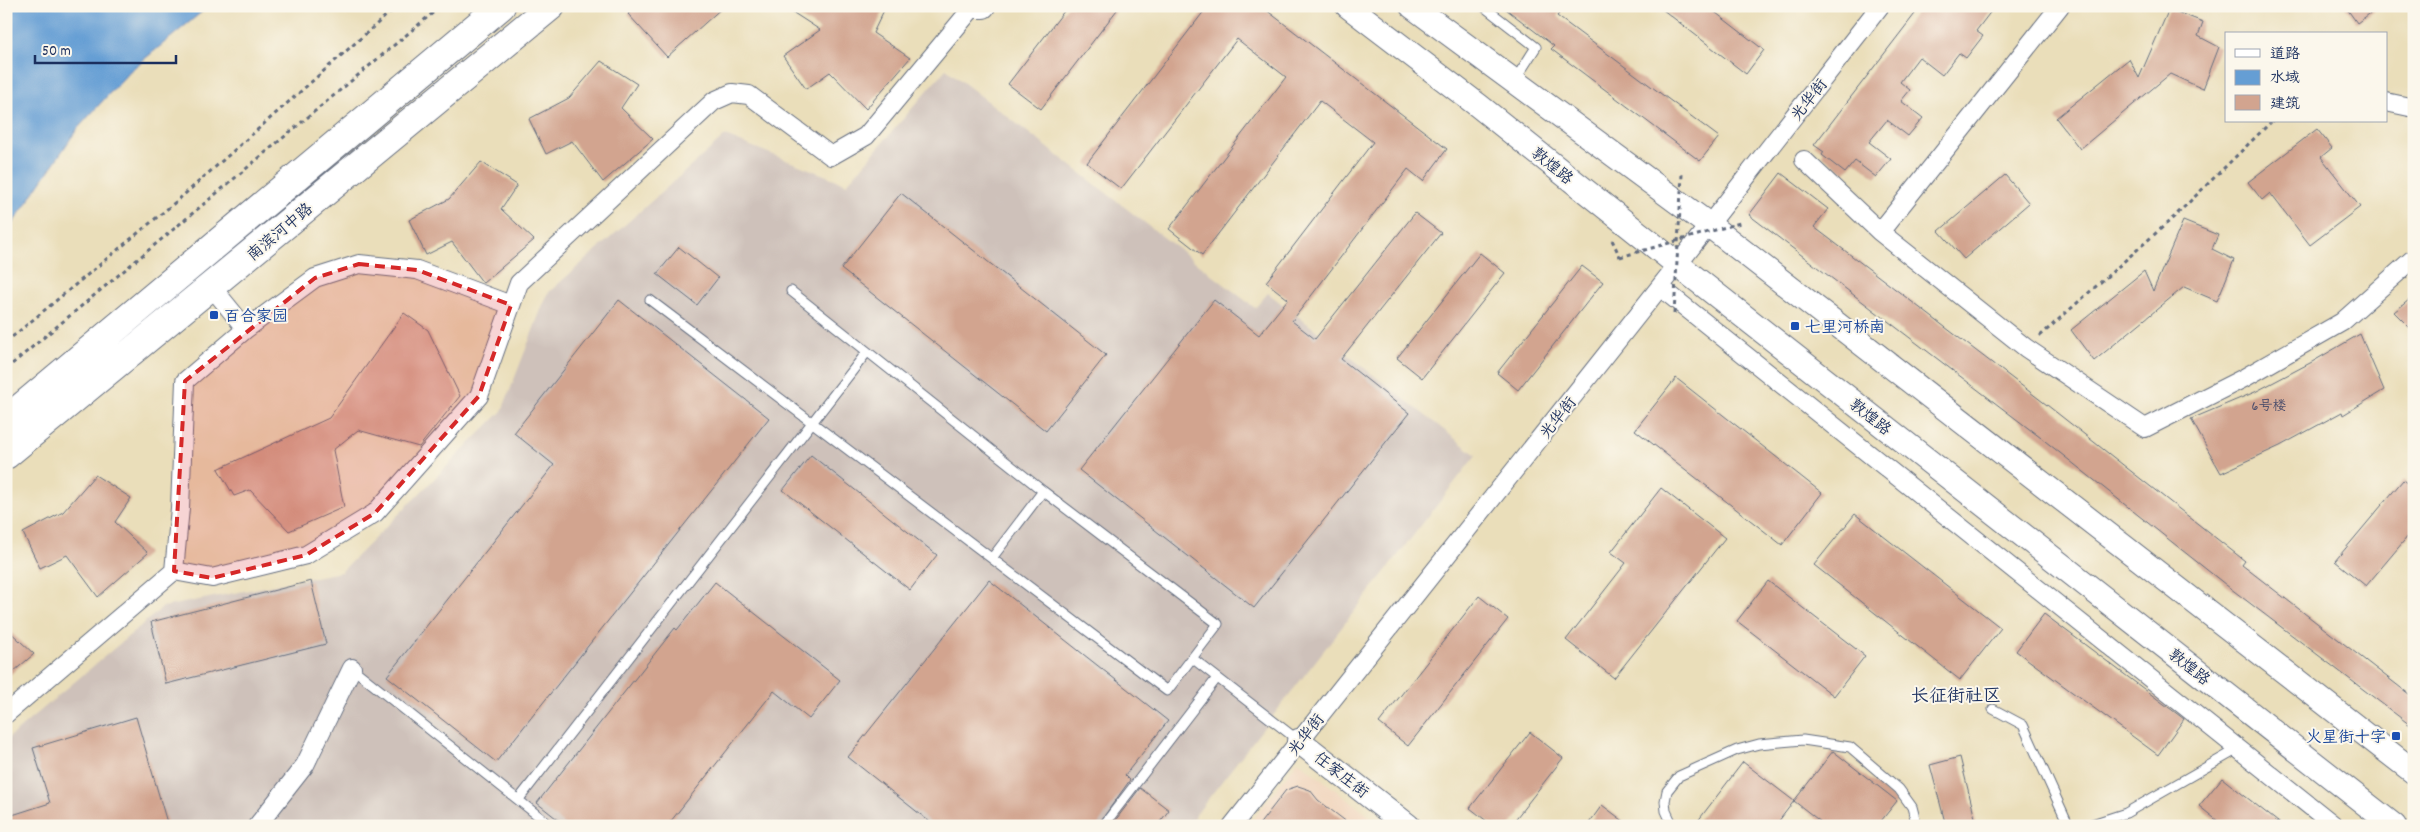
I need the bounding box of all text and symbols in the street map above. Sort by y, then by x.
scale bar [35,32,176,64]
legend [2225,32,2388,122]
text: 50 m [42,41,71,63]
text: 道路 [2270,44,2300,66]
text: 水域 [2270,68,2300,90]
street label: 光华街 [1786,75,1834,127]
text: 建筑 [2270,94,2300,116]
street label: 敦煌路 [1526,143,1577,191]
street label: 南滨河中路 [243,198,319,267]
place label: 百合家园 [224,306,288,329]
marker: 百合家园 [208,309,220,321]
place label: 七里河桥南 [1805,317,1885,340]
marker: 七里河桥南 [1789,320,1801,332]
street label: 光华街 [1535,393,1583,445]
street label: 敦煌路 [1843,394,1895,442]
house number: 6号楼 [2252,397,2286,417]
street label: 敦煌路 [2162,644,2214,692]
district label: 长征街社区 [1911,685,2001,710]
street label: 光华街 [1283,710,1331,762]
place label: 火星街十字 [2306,727,2386,750]
marker: 火星街十字 [2390,730,2402,742]
street label: 任家庄街 [1308,747,1373,805]

